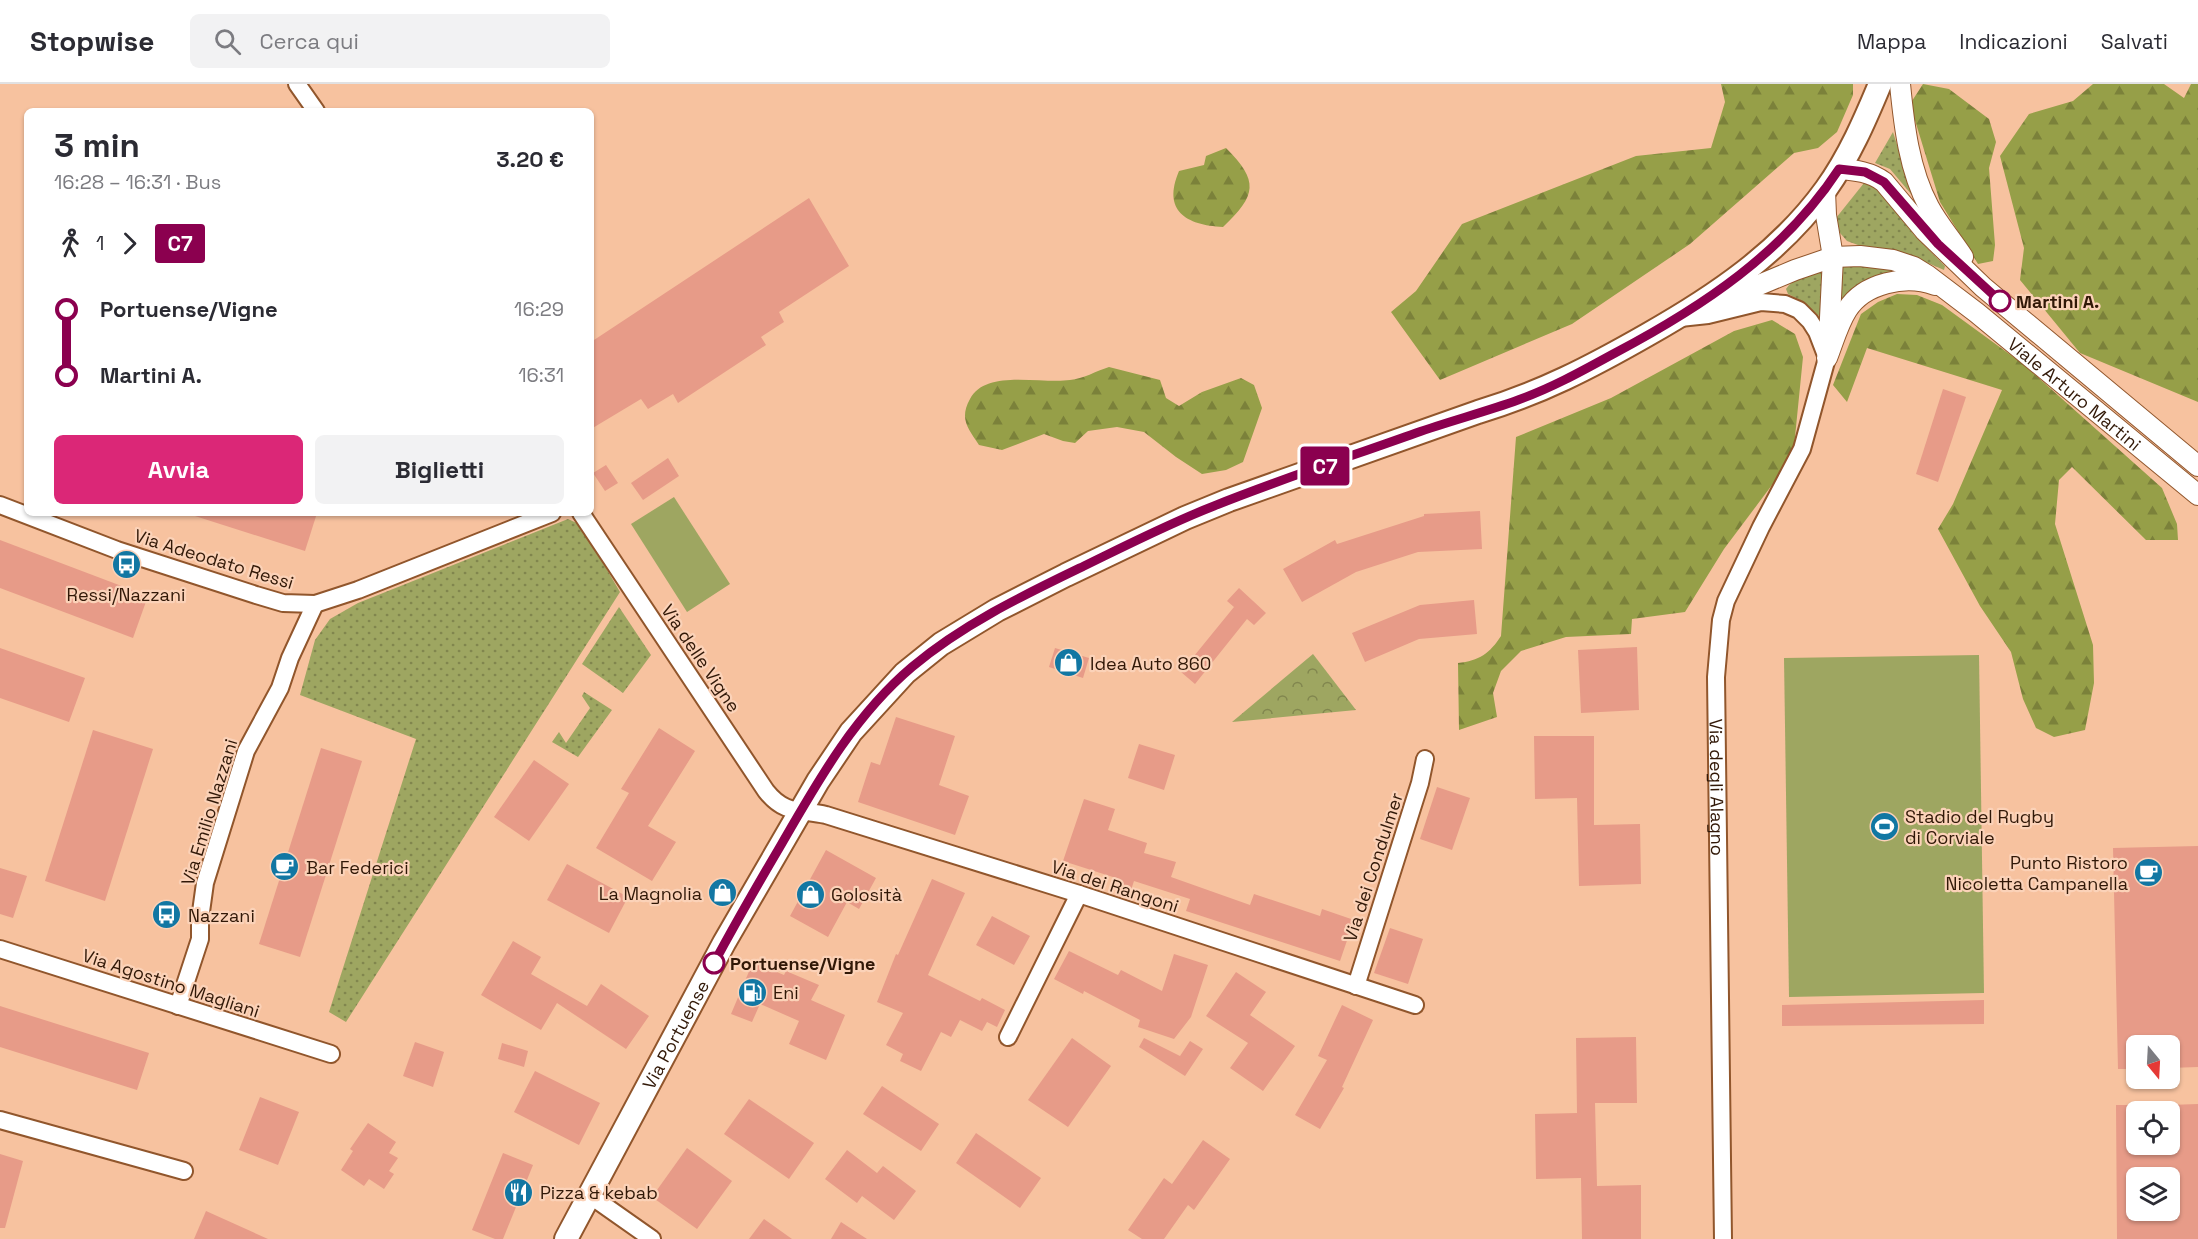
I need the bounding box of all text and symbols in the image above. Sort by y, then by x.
search box [190,14,610,68]
text: Stopwise [30,23,154,59]
icon: search [211,25,244,58]
text: Cerca qui [259,27,359,55]
text: Mappa [1857,28,1926,55]
text: Indicazioni [1959,28,2068,55]
text: Salvati [2101,28,2168,55]
text: 3 min [54,125,140,167]
text: 3.20 € [496,145,564,173]
text: 16:28 – 16:31 · Bus [54,169,221,195]
icon: walk [54,227,87,260]
icon: forward [113,227,146,260]
text: 1 [96,230,104,256]
text: C7 [167,230,193,257]
marker: Martini A. [1989,290,2011,312]
place label: Martini A. [2016,290,2099,313]
text: Portuense/Vigne [100,295,278,323]
text: 16:29 [514,296,564,322]
street label: Viale Arturo Martini [2003,332,2146,455]
text: Martini A. [100,361,202,389]
text: 16:31 [518,362,564,388]
button: Avvia [54,435,303,504]
button: Biglietti [315,435,564,504]
line badge: C7 [1298,446,1352,485]
text: C7 [1312,453,1338,480]
street label: Via Adeodato Ressi [132,524,296,594]
bus stop icon: Ressi/Nazzani [110,549,142,581]
place label: Ressi/Nazzani [67,583,185,606]
street label: Via delle Vigne [656,600,746,716]
shop icon: Idea Auto 860 [1053,647,1085,679]
place label: Idea Auto 860 [1090,652,1211,675]
street label: Via degli Alagno [1705,719,1730,856]
street label: Via Emilio Nazzani [176,736,242,888]
street label: Via dei Condulmer [1338,789,1408,944]
place label: Stadio del Rugby di Corviale [1905,805,2054,849]
sports icon: Stadio del Rugby di Corviale [1868,810,1900,842]
cafe icon: Bar Federici [269,851,301,883]
place label: Punto Ristoro Nicoletta Campanella [1945,851,2128,895]
street label: Via dei Rangoni [1048,855,1182,917]
place label: Bar Federici [306,856,409,879]
cafe icon: Punto Ristoro Nicoletta Campanella [2133,856,2165,888]
shop icon: La Magnolia [707,877,739,909]
shop icon: Golosità [794,878,826,910]
place label: La Magnolia [599,882,702,905]
place label: Golosità [831,883,902,906]
bus stop icon: Nazzani [151,899,183,931]
place label: Nazzani [188,904,255,927]
street label: Via Agostino Magliani [80,943,262,1023]
marker: Portuense/Vigne [703,952,725,974]
place label: Portuense/Vigne [730,952,875,975]
street label: Via Portuense [637,976,714,1093]
fuel station icon: Eni [736,976,768,1008]
place label: Eni [773,981,799,1004]
north arrow [2126,1035,2180,1089]
map controls [2126,1035,2180,1221]
button: locate [2126,1101,2180,1155]
button: layers [2126,1167,2180,1221]
restaurant icon: Pizza & kebab [503,1176,535,1208]
place label: Pizza & kebab [540,1181,658,1204]

